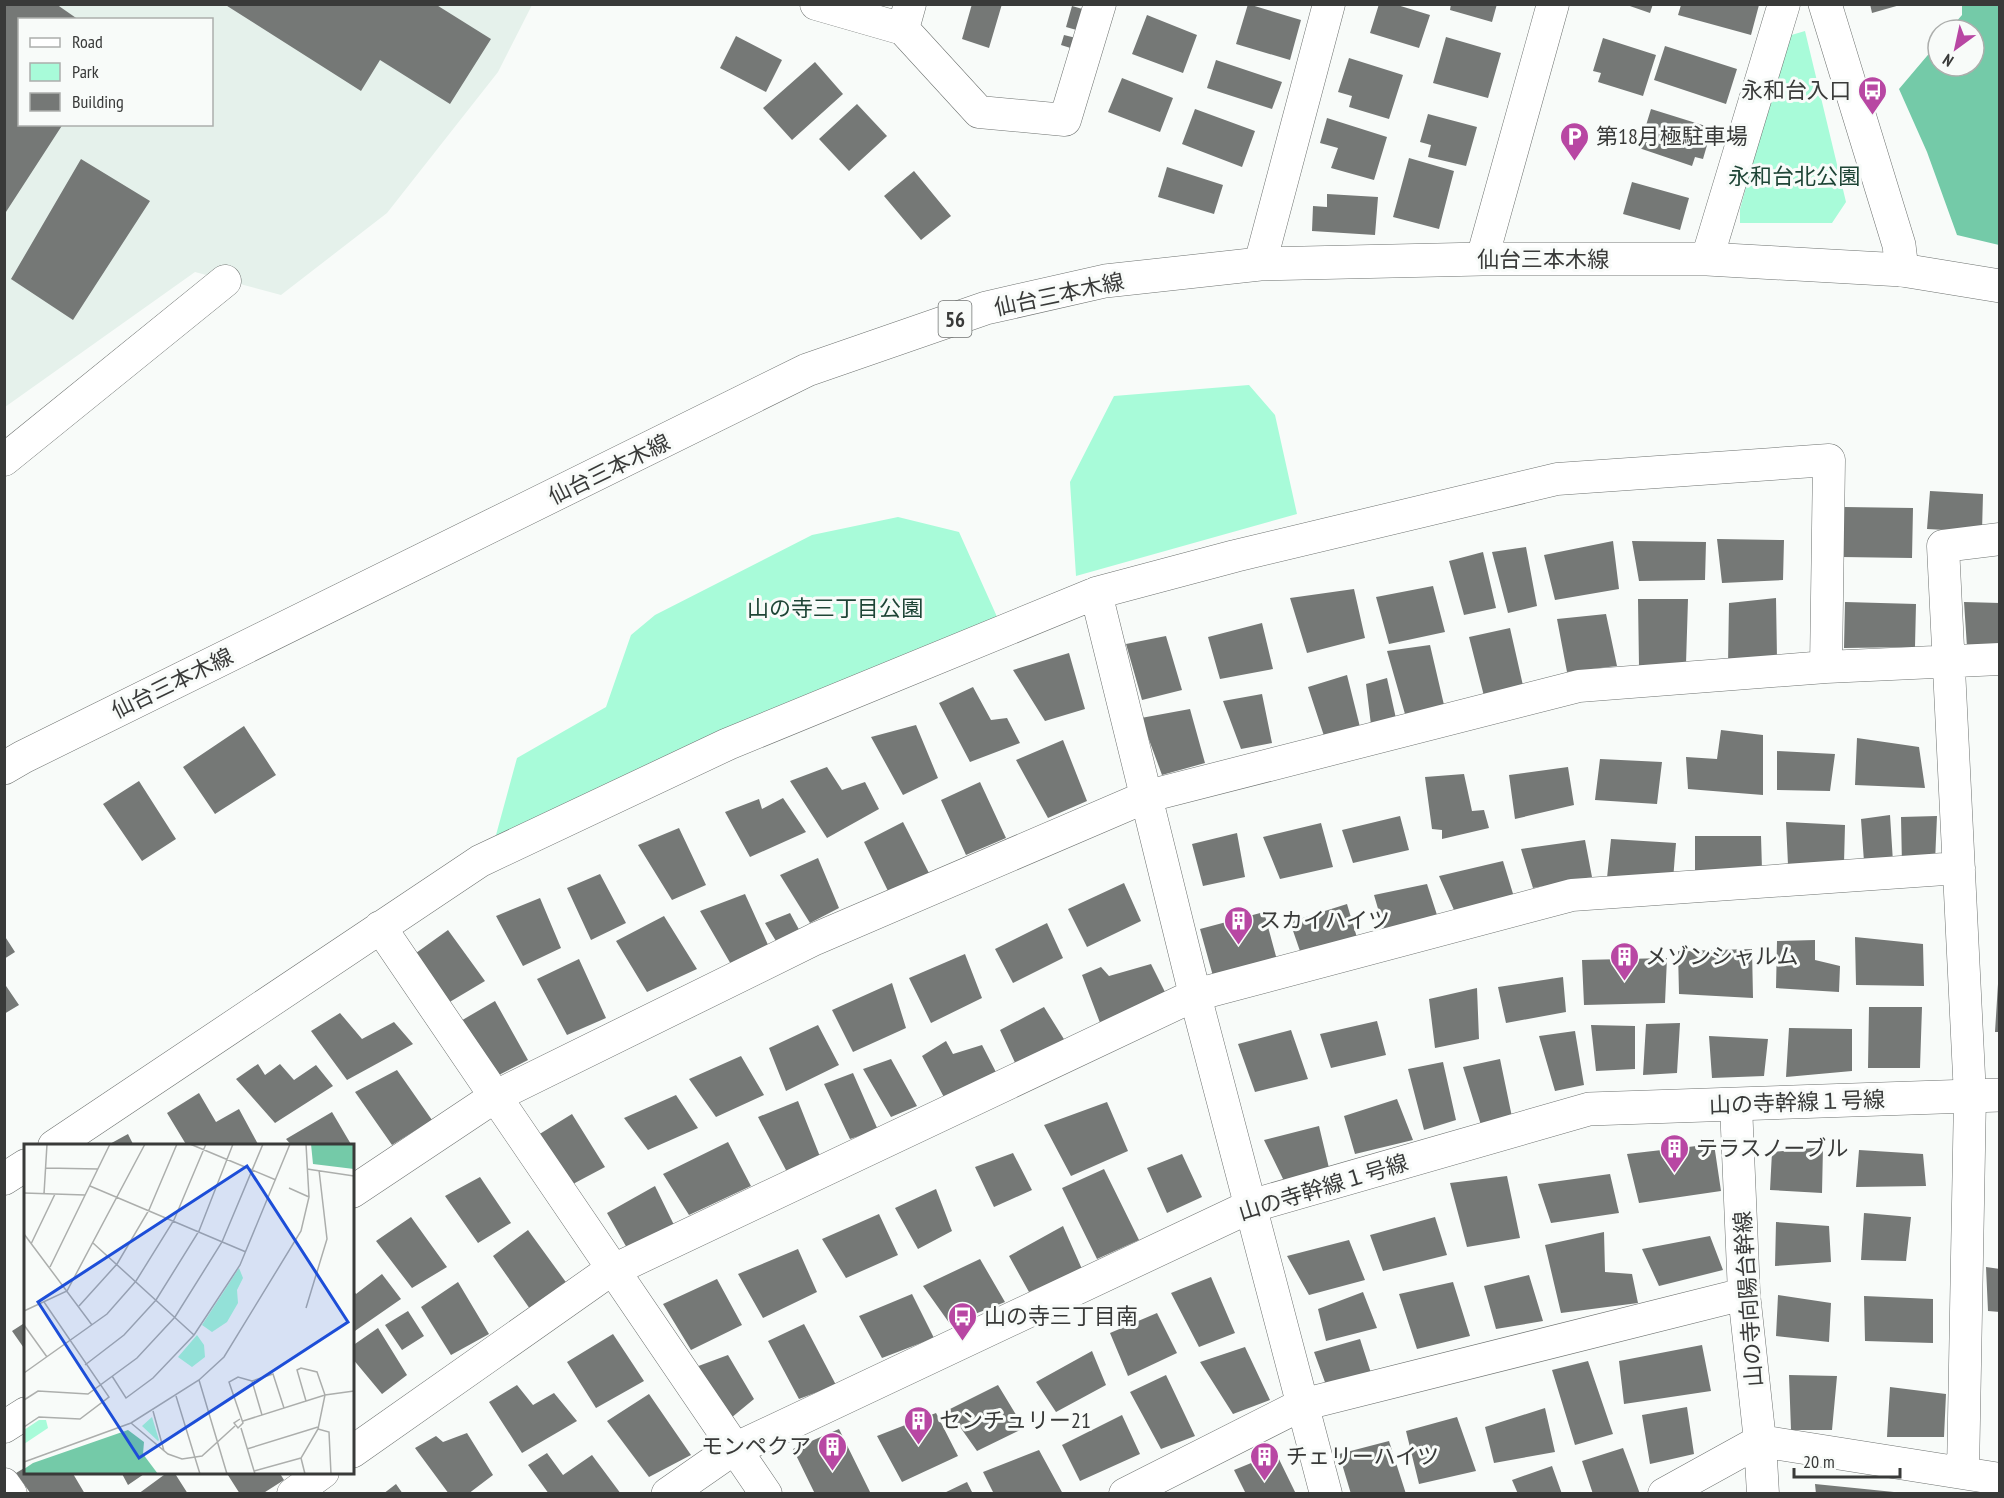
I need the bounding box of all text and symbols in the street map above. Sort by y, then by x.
legend [18,18,213,126]
north arrow [1926,18,1986,78]
text: Road [72,30,103,53]
text: N [1939,50,1957,71]
text: Park [72,60,99,83]
bus stop icon: 永和台入口 [1856,74,1888,116]
place label: 永和台入口 [1741,76,1851,104]
text: Building [72,90,124,113]
parking icon: 第18月極駐車場 [1559,120,1591,162]
place label: 第18月極駐車場 [1596,122,1748,150]
park label: 永和台北公園 [1728,162,1860,190]
street label: 仙台三本木線 [1477,245,1609,273]
street label: 仙台三本木線 [992,267,1126,321]
road number: 56 [938,301,972,337]
street label: 仙台三本木線 [544,427,674,511]
park label: 山の寺三丁目公園 [747,594,923,622]
street label: 仙台三本木線 [107,641,237,725]
building icon: スカイハイツ [1222,904,1254,946]
place label: スカイハイツ [1259,906,1390,934]
building icon: メゾンシャルム [1608,940,1640,982]
place label: メゾンシャルム [1645,942,1799,970]
street label: 山の寺幹線１号線 [1709,1085,1885,1119]
building icon: テラスノーブル [1659,1132,1691,1174]
place label: テラスノーブル [1696,1134,1848,1162]
inset map [24,1144,354,1474]
street label: 山の寺幹線１号線 [1235,1148,1411,1226]
street label: 山の寺向陽台幹線 [1728,1210,1768,1388]
bus stop icon: 山の寺三丁目南 [947,1300,979,1342]
place label: 山の寺三丁目南 [984,1302,1138,1330]
building icon: センチュリー21 [902,1404,934,1446]
place label: センチュリー21 [939,1406,1091,1434]
building icon: モンペクア [816,1430,848,1472]
place label: モンペクア [701,1432,811,1460]
building icon: チェリーハイツ [1249,1440,1281,1482]
scale bar [1794,1441,1900,1479]
place label: チェリーハイツ [1286,1442,1439,1470]
text: 20 m [1803,1450,1835,1473]

